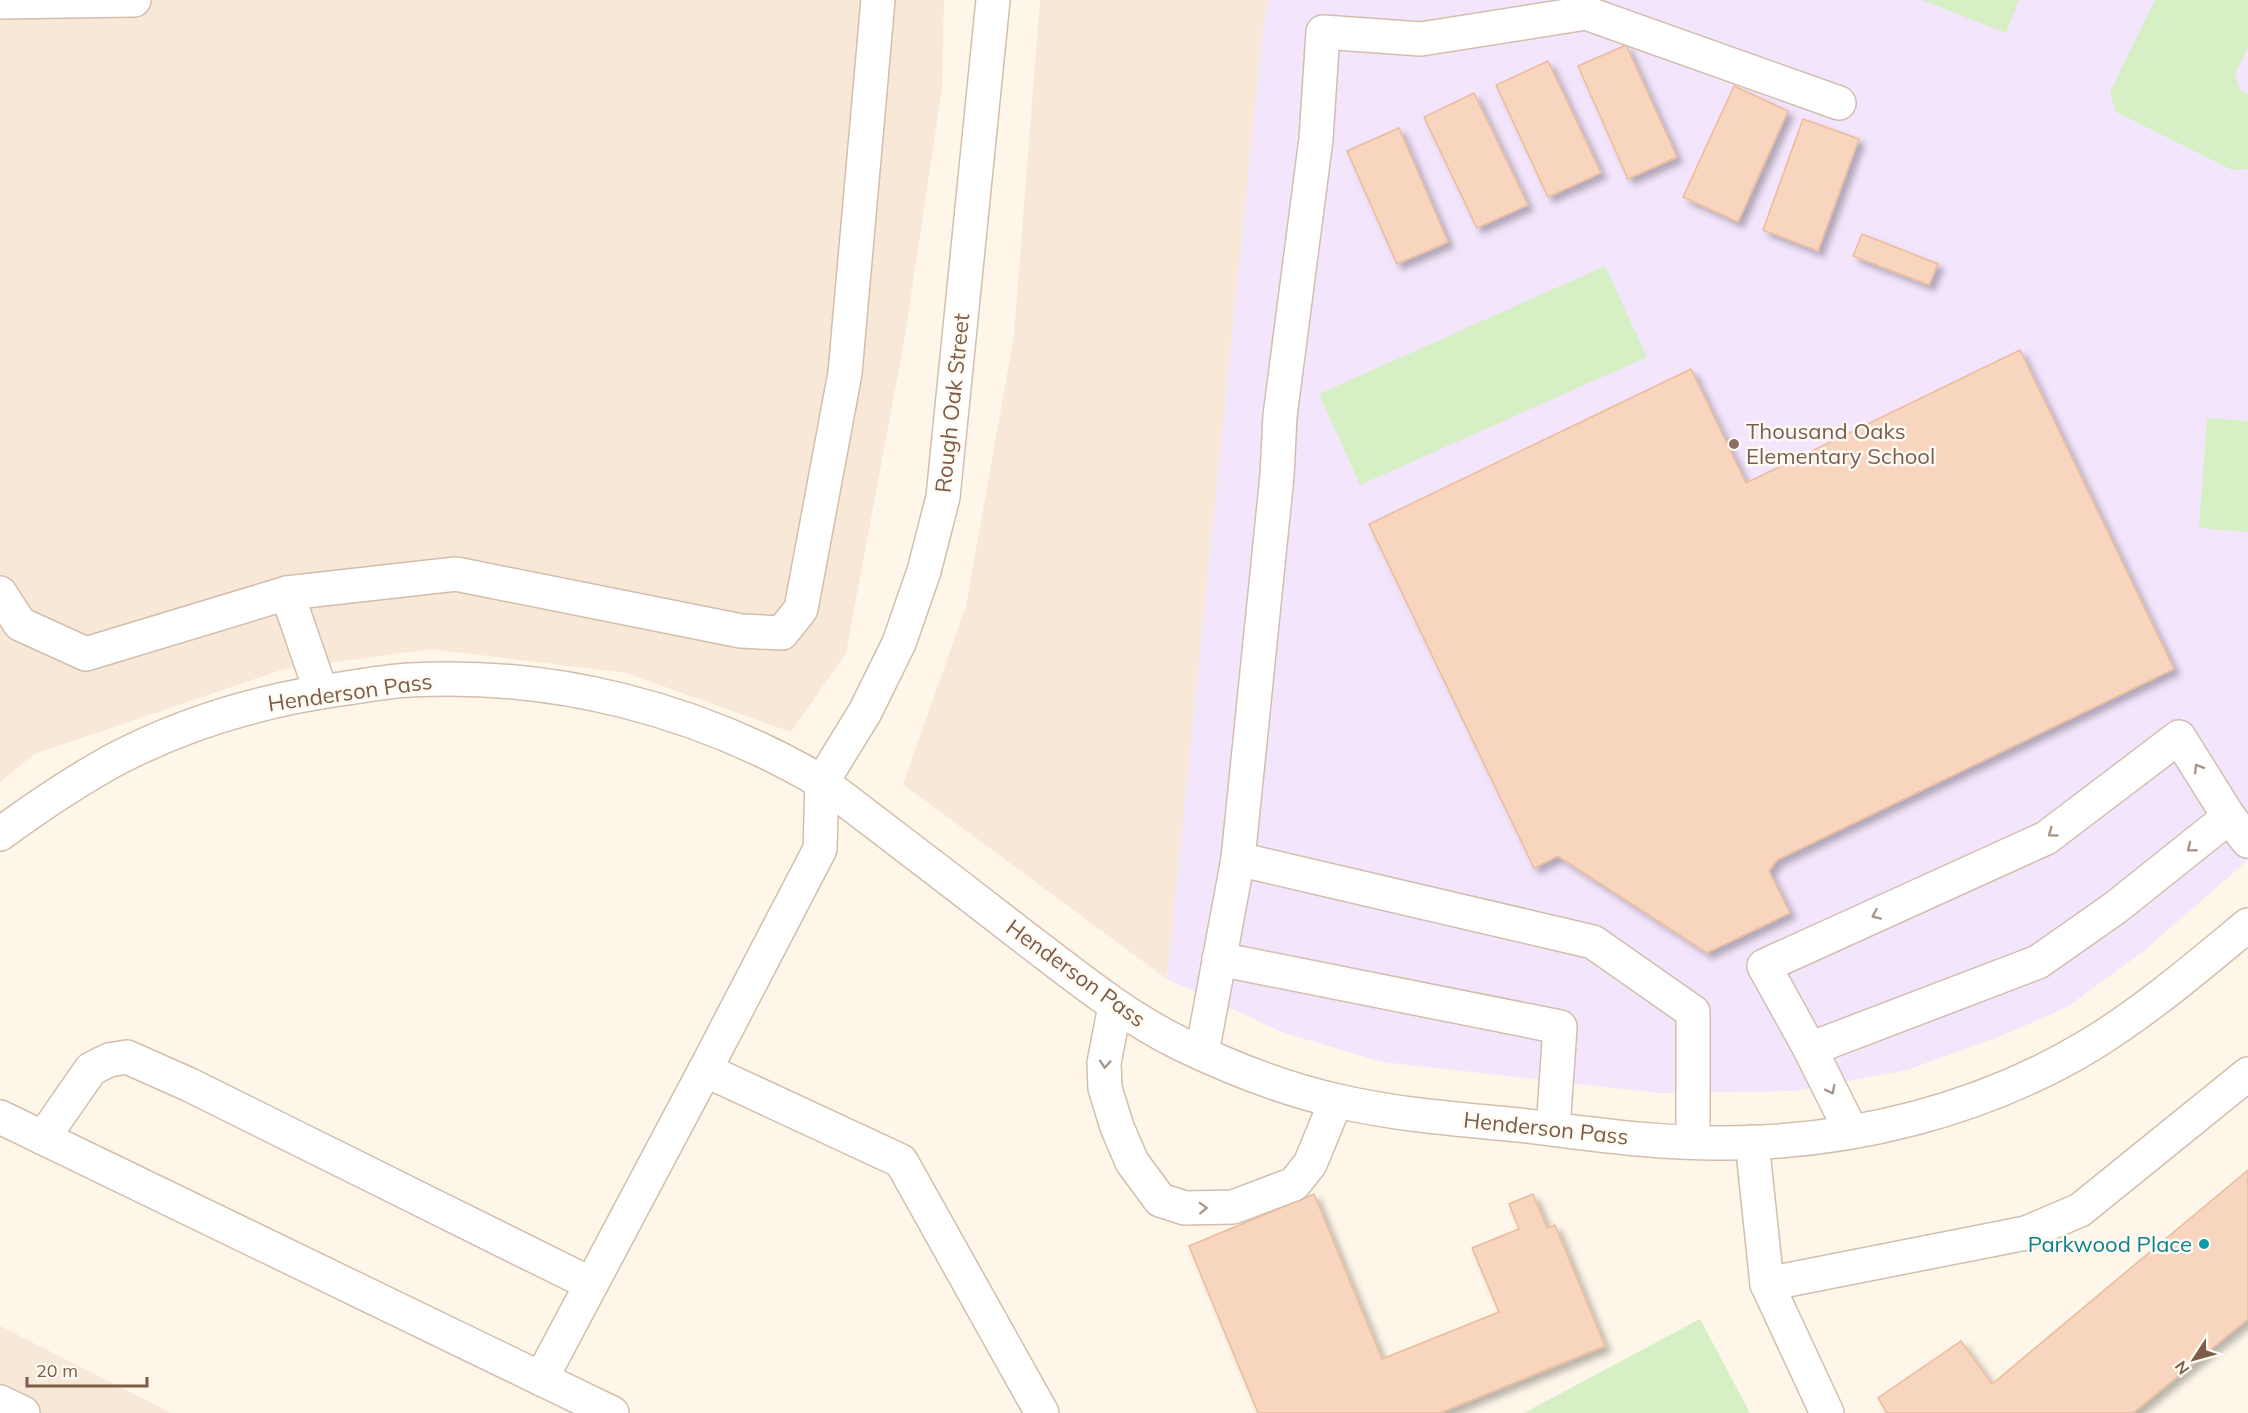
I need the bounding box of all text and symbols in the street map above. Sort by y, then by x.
street label: Rough Oak Street [929,312,975,494]
place label: Thousand Oaks Elementary School [1746,417,1935,470]
marker: Thousand Oaks Elementary School [1727,437,1741,451]
street label: Henderson Pass [266,667,434,717]
one-way arrow [2194,764,2206,774]
one-way arrow [2048,826,2059,837]
one-way arrow [2187,840,2198,851]
one-way arrow [1871,908,1882,920]
street label: Henderson Pass [1001,913,1151,1033]
one-way arrow [1099,1059,1112,1068]
one-way arrow [1823,1084,1835,1095]
street label: Henderson Pass [1462,1105,1630,1151]
one-way arrow [1198,1201,1207,1214]
place label: Parkwood Place [2028,1230,2192,1258]
marker: Parkwood Place [2197,1237,2211,1251]
north arrow [2164,1329,2224,1389]
scale bar [27,1350,147,1388]
text: N [2170,1357,2194,1379]
text: 20 m [36,1359,78,1382]

